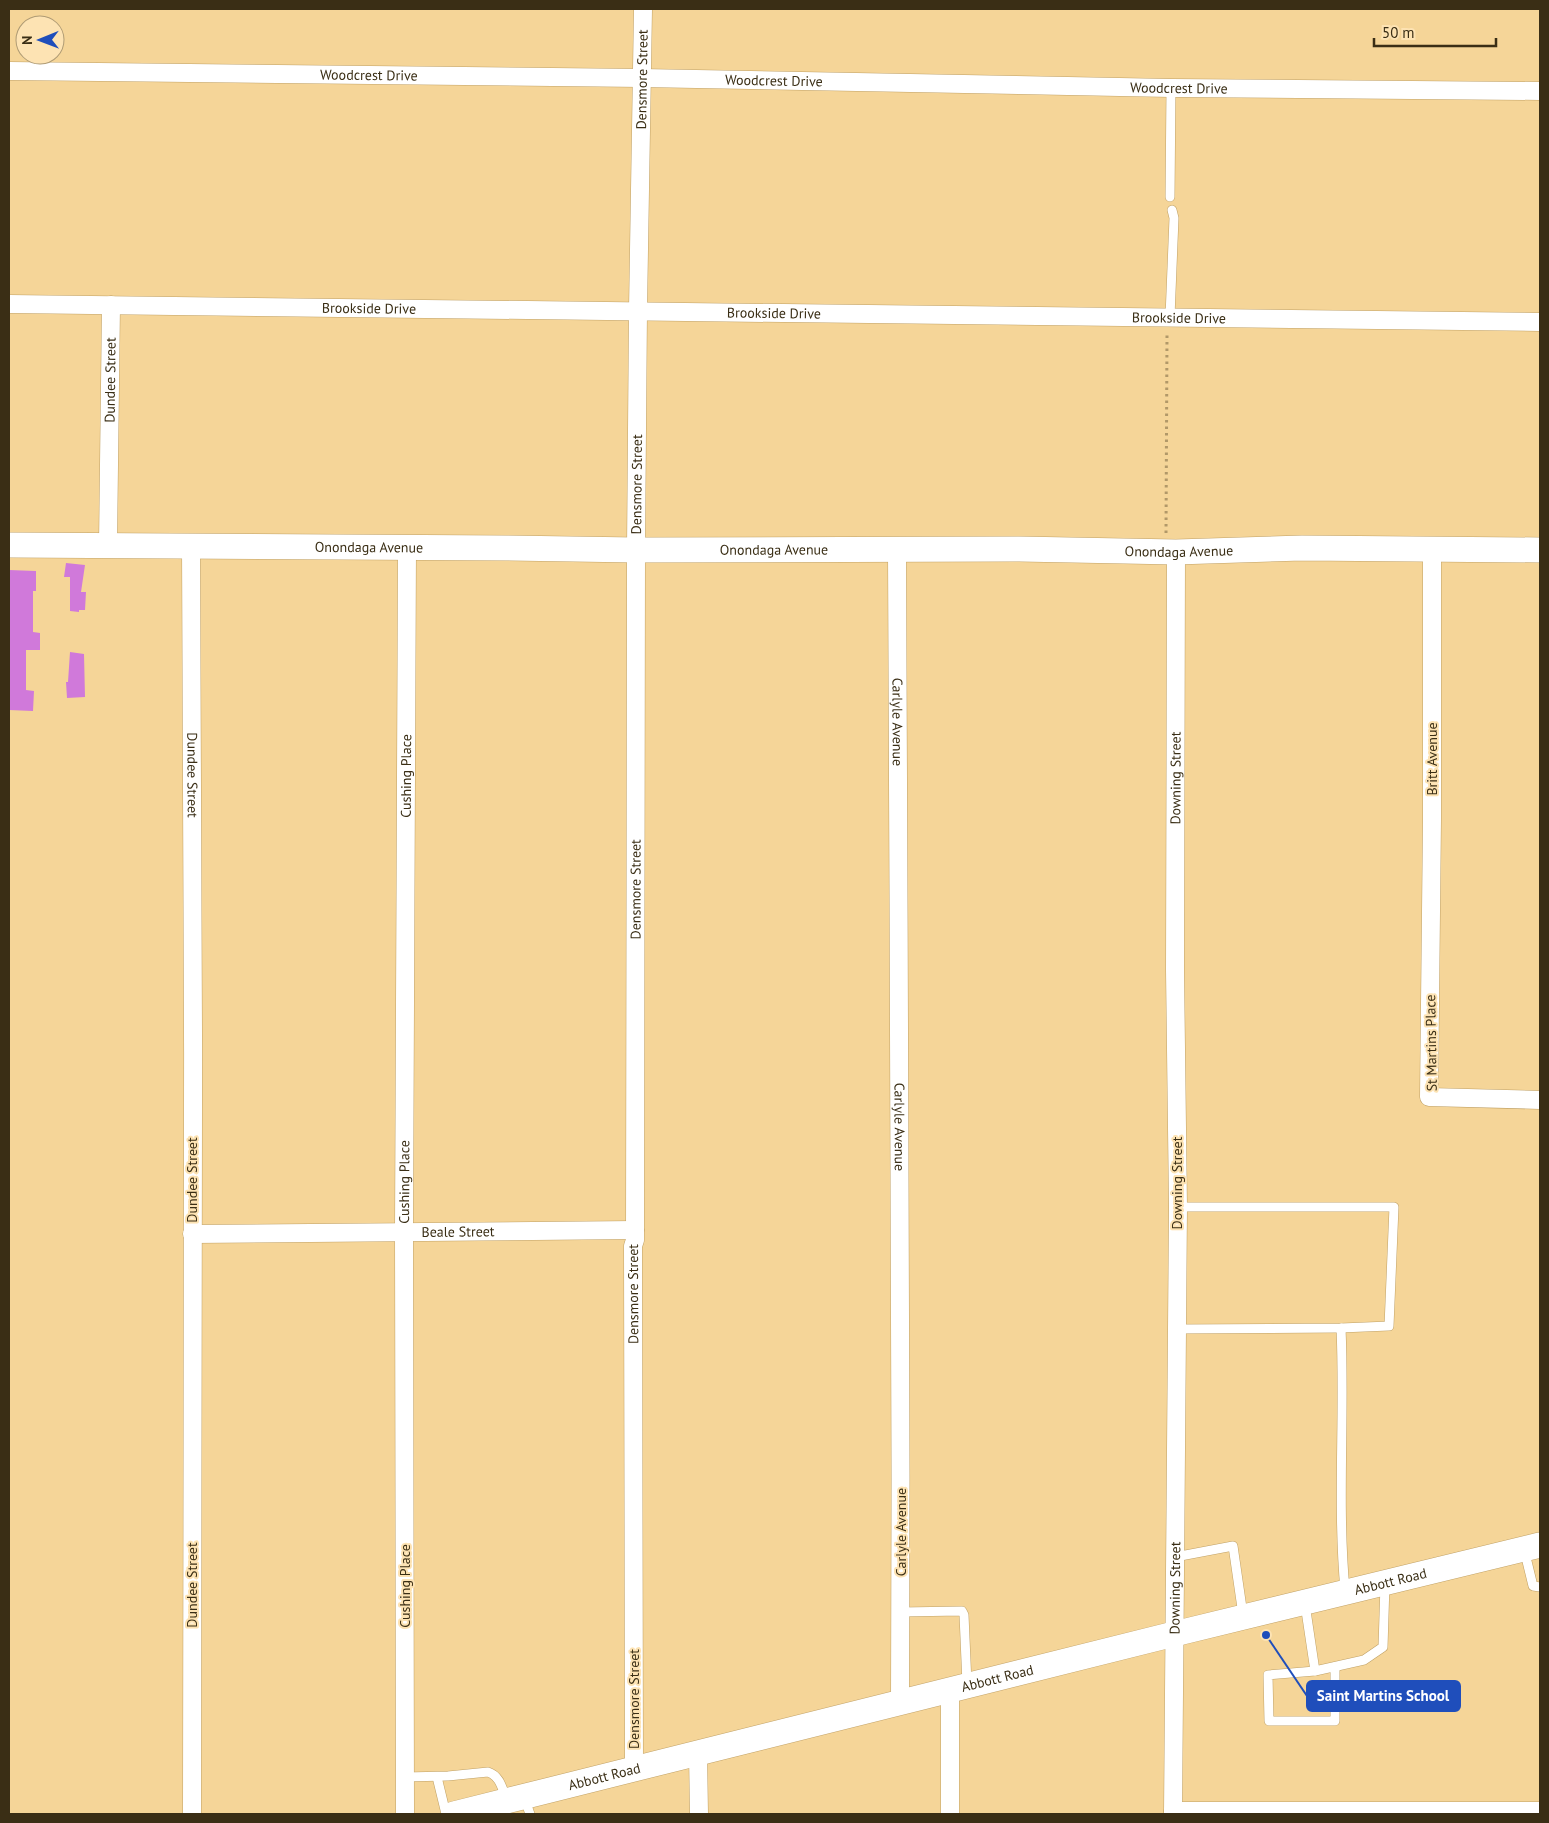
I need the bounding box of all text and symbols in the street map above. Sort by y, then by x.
north arrow [15,15,65,65]
scale bar [1374,15,1496,47]
text: 50 m [1382,23,1415,42]
street label: Densmore Street [632,29,652,130]
text: N [18,35,36,45]
street label: Woodcrest Drive [320,65,418,85]
street label: Woodcrest Drive [725,71,823,90]
street label: Woodcrest Drive [1130,78,1228,97]
street label: Brookside Drive [322,299,416,318]
street label: Brookside Drive [727,303,821,323]
street label: Brookside Drive [1132,308,1226,327]
street label: Dundee Street [101,337,120,423]
street label: Densmore Street [627,434,646,534]
street label: Onondaga Avenue [315,538,423,557]
street label: Onondaga Avenue [720,540,828,559]
street label: Onondaga Avenue [1125,541,1233,561]
street label: Carlyle Avenue [888,678,907,766]
street label: Britt Avenue [1423,722,1441,796]
street label: Downing Street [1166,731,1185,825]
street label: Dundee Street [183,732,202,818]
street label: Cushing Place [397,734,415,818]
street label: Densmore Street [626,839,645,939]
street label: St Martins Place [1421,994,1441,1092]
street label: Carlyle Avenue [890,1083,909,1171]
street label: Downing Street [1168,1136,1186,1229]
street label: Dundee Street [183,1137,201,1223]
street label: Cushing Place [395,1140,413,1224]
street label: Beale Street [421,1222,495,1241]
street label: Densmore Street [624,1244,642,1344]
street label: Carlyle Avenue [892,1488,910,1576]
street label: Downing Street [1165,1541,1184,1635]
street label: Dundee Street [183,1542,201,1628]
street label: Cushing Place [396,1544,414,1628]
street label: Abbott Road [1353,1564,1429,1599]
street label: Densmore Street [625,1649,643,1749]
street label: Abbott Road [959,1661,1035,1696]
callout: Saint Martins School [1307,1681,1460,1711]
text: Saint Martins School [1317,1686,1450,1705]
street label: Abbott Road [566,1759,642,1794]

